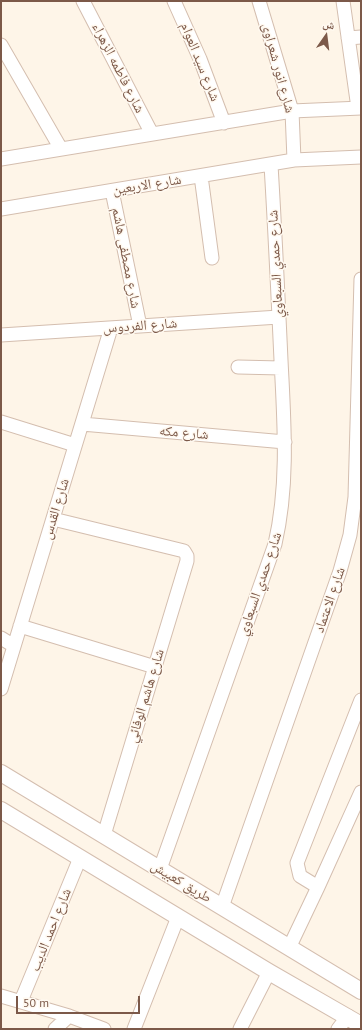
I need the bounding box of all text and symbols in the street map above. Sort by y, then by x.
north arrow [306,16,346,56]
text: ش [322,16,336,33]
street label: شارع فاطمه الزهراء [88,20,148,116]
street label: شارع سيد العوام [177,20,223,104]
street label: شارع انور شعراوى [258,21,298,115]
street label: شارع الاربعين [112,171,182,199]
street label: شارع مصطفى هاشم [108,206,144,310]
street label: شارع حمدي السبعاوي [265,209,287,319]
street label: شارع الفردوس [102,315,178,337]
street label: شارع مكه [159,422,209,444]
street label: شارع القدس [39,476,73,542]
street label: شارع حمدي السبعاوي [234,530,286,638]
street label: شارع الاعتماد [311,565,349,635]
street label: شارع هاشم الوفائي [124,647,168,745]
street label: طريق كعبيش [148,857,214,907]
street label: شارع احمد الديب [27,886,75,974]
scale bar [18,988,142,1014]
text: 50 m [23,995,49,1010]

